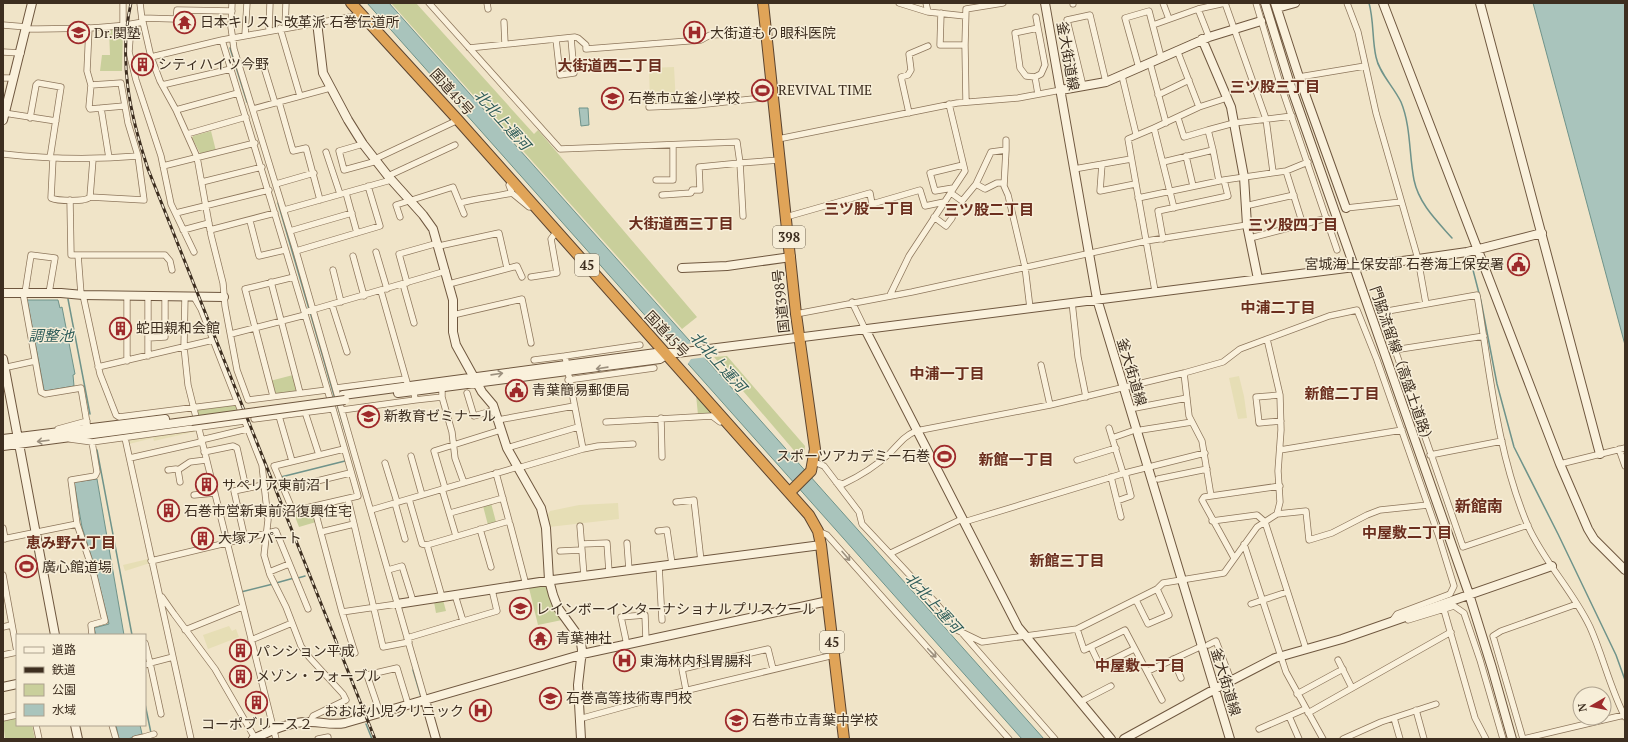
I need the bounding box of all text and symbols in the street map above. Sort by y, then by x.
temple icon: 日本キリスト改革派 石巻伝道所 [171,9,197,35]
place label: 日本キリスト改革派 石巻伝道所 [200,12,399,31]
school or university icon: Dr.関塾 [65,20,91,46]
hospital icon: 大街道もり眼科医院 [681,20,707,46]
street label: 釜大街道線 [1053,20,1084,92]
place label: Dr.関塾 [94,23,141,42]
place label: 大街道もり眼科医院 [710,23,836,42]
building icon: シティハイツ今野 [129,51,155,77]
place label: シティハイツ今野 [158,54,269,73]
district label: 大街道西二丁目 [557,55,663,75]
street label: 国道45号 [426,64,478,119]
district label: 三ツ股三丁目 [1230,76,1320,96]
sports icon: REVIVAL TIME [749,77,775,103]
place label: REVIVAL TIME [778,80,872,99]
water label: 北北上運河 [470,85,537,156]
school or university icon: 石巻市立釜小学校 [599,85,625,111]
place label: 石巻市立釜小学校 [628,88,740,107]
district label: 三ツ股一丁目 [824,198,914,218]
district label: 三ツ股二丁目 [944,199,1034,219]
district label: 大街道西三丁目 [628,213,734,233]
district label: 三ツ股四丁目 [1248,214,1338,234]
road number: 398 [773,226,805,248]
public building icon: 宮城海上保安部 石巻海上保安署 [1506,251,1532,277]
road number: 45 [575,254,599,276]
place label: 宮城海上保安部 石巻海上保安署 [1305,254,1504,273]
street label: 国道398号 [768,268,793,334]
street label: 門脇流留線（高盛土道路） [1366,283,1439,448]
district label: 中浦二丁目 [1240,297,1316,317]
street label: 国道45号 [641,306,694,361]
building icon: 蛇田親和会館 [107,315,133,341]
place label: 蛇田親和会館 [136,318,220,337]
water label: 調整池 [28,325,75,345]
water label: 北北上運河 [686,327,753,398]
street label: 釜大街道線 [1113,336,1152,408]
district label: 中浦一丁目 [909,363,985,383]
one-way arrow [596,364,609,372]
one-way arrow [490,370,503,378]
public building icon: 青葉簡易郵便局 [504,377,530,403]
place label: 青葉簡易郵便局 [532,380,630,399]
district label: 新館二丁目 [1304,383,1380,403]
school or university icon: 新教育ゼミナール [356,403,382,429]
place label: 新教育ゼミナール [384,406,496,425]
one-way arrow [37,437,50,445]
sports icon: スポーツアカデミー石巻 [932,443,958,469]
place label: スポーツアカデミー石巻 [776,446,930,465]
district label: 新館一丁目 [978,449,1054,469]
building icon: サペリア東前沼Ⅰ [193,472,219,498]
place label: サペリア東前沼Ⅰ [222,475,334,494]
district label: 新館南 [1455,495,1503,517]
building icon: 石巻市営新東前沼復興住宅 [155,498,181,524]
place label: 石巻市営新東前沼復興住宅 [184,501,352,520]
district label: 中屋敷二丁目 [1362,522,1452,542]
building icon: 大塚アパート [190,525,216,551]
place label: 大塚アパート [218,528,302,547]
district label: 恵み野六丁目 [26,532,116,552]
district label: 新館三丁目 [1029,550,1105,570]
one-way arrow [841,551,851,561]
sports icon: 廣心館道場 [14,554,40,580]
place label: 廣心館道場 [42,557,112,576]
water label: 北北上運河 [901,568,968,639]
school or university icon: レインボーインターナショナルプリスクール [507,596,533,622]
place label: レインボーインターナショナルプリスクール [536,599,816,618]
temple icon: 青葉神社 [527,625,553,651]
place label: 青葉神社 [556,628,612,647]
road number: 45 [820,631,844,653]
legend [16,634,146,726]
building icon: パンション平成 [227,638,253,664]
place label: パンション平成 [256,641,355,660]
text: 道路 [52,642,76,657]
street label: 釜大街道線 [1207,646,1246,718]
hospital icon: 東海林内科胃腸科 [612,648,638,674]
one-way arrow [927,648,936,658]
place label: 東海林内科胃腸科 [640,651,752,670]
district label: 中屋敷一丁目 [1095,655,1185,675]
text: 鉄道 [52,662,76,677]
building icon: メゾン・フォーブル [228,663,254,689]
place label: メゾン・フォーブル [256,666,381,685]
text: 公園 [52,682,76,697]
school or university icon: 石巻高等技術専門校 [538,685,564,711]
north arrow [1572,686,1612,726]
place label: 石巻高等技術専門校 [566,688,692,707]
building icon: コーポブリース２ [244,689,270,715]
hospital icon: おおば小児クリニック [467,698,493,724]
place label: おおば小児クリニック [324,701,464,720]
text: 水域 [52,702,76,717]
text: N [1574,702,1590,713]
school or university icon: 石巻市立青葉中学校 [724,707,750,733]
place label: 石巻市立青葉中学校 [752,710,878,729]
place label: コーポブリース２ [201,714,313,733]

